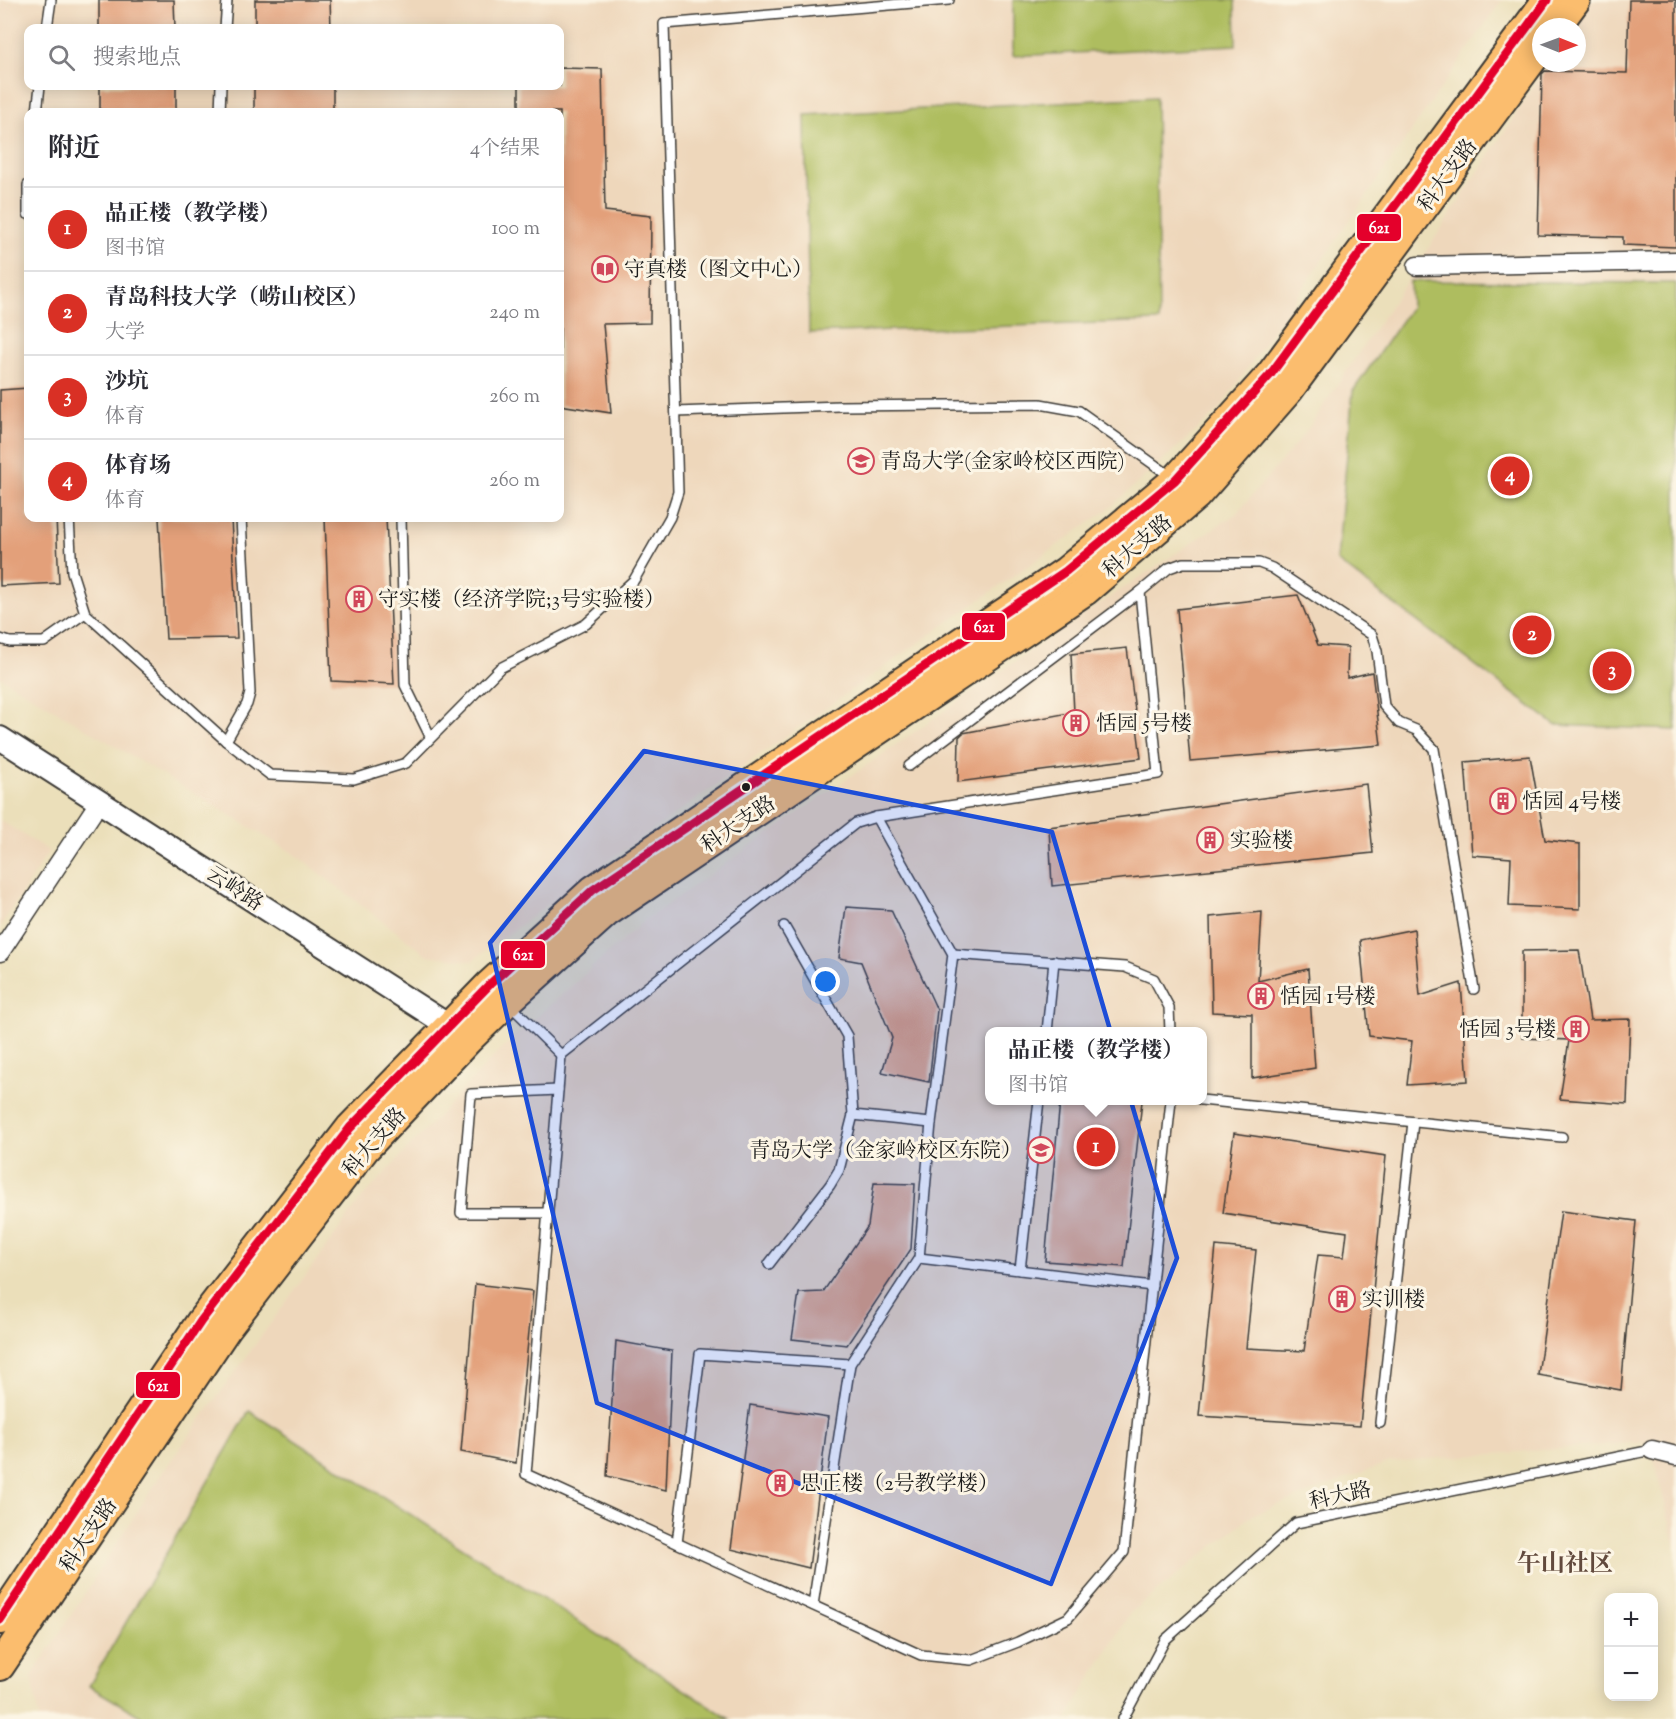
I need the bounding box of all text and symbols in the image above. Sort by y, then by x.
north arrow [1532,18,1586,72]
search box [24,24,564,90]
icon: search [45,41,78,74]
text: 搜索地点 [93,43,181,75]
text: 附近 [48,131,100,168]
street label: 科大支路 [1412,133,1485,219]
text: 4个结果 [470,135,540,164]
text: 品正楼（教学楼） [105,199,281,231]
line badge: 621 [1356,213,1402,242]
text: 1 [64,215,71,244]
text: 100 m [491,215,540,244]
text: 621 [1369,218,1390,241]
text: 图书馆 [105,235,165,264]
library icon: 守真楼（图文中心） [590,254,620,284]
place label: 守真楼（图文中心） [624,256,813,286]
text: 青岛科技大学（崂山校区） [105,283,369,315]
text: 2 [63,299,72,328]
text: 240 m [489,299,540,328]
text: 大学 [105,319,145,348]
text: 沙坑 [105,367,149,399]
text: 3 [63,383,72,412]
text: 260 m [489,383,540,412]
text: 体育 [105,403,145,432]
school or university icon: 青岛大学(金家岭校区西院) [846,446,876,476]
place label: 青岛大学(金家岭校区西院) [880,448,1125,478]
text: 体育场 [105,451,171,483]
pin: 4 [1490,454,1530,498]
text: 4 [62,467,73,496]
text: 260 m [489,467,540,496]
text: 体育 [105,487,145,516]
street label: 科大支路 [1097,509,1180,586]
building icon: 守实楼（经济学院;3号实验楼） [344,584,374,614]
place label: 守实楼（经济学院;3号实验楼） [378,586,665,616]
line badge: 621 [961,612,1006,641]
pin: 2 [1512,612,1552,658]
text: 621 [974,617,995,640]
pin: 3 [1592,648,1632,694]
building icon: 恬园 5号楼 [1061,708,1091,738]
place label: 恬园 5号楼 [1096,710,1192,740]
unlabelled marker [740,781,752,793]
building icon: 恬园 4号楼 [1488,786,1518,816]
place label: 恬园 4号楼 [1522,788,1621,818]
street label: 科大支路 [696,790,782,862]
building icon: 实验楼 [1195,825,1225,855]
place label: 实验楼 [1230,827,1293,857]
street label: 云岭路 [199,860,268,919]
line badge: 621 [500,940,546,969]
text: 621 [513,945,534,968]
your location [811,967,840,996]
building icon: 恬园 1号楼 [1246,981,1276,1011]
place label: 恬园 1号楼 [1280,983,1376,1013]
building icon: 恬园 3号楼 [1561,1014,1591,1044]
place label: 恬园 3号楼 [1459,1016,1556,1046]
popup [985,1027,1207,1105]
text: 品正楼（教学楼） [1008,1036,1184,1068]
text: 图书馆 [1008,1072,1068,1101]
street label: 科大支路 [337,1102,414,1185]
pin: 1 [1076,1124,1116,1170]
school or university icon: 青岛大学（金家岭校区东院） [1026,1135,1056,1165]
place label: 青岛大学（金家岭校区东院） [749,1137,1022,1167]
building icon: 实训楼 [1327,1284,1357,1314]
place label: 实训楼 [1362,1286,1425,1316]
line badge: 621 [135,1371,181,1399]
text: 621 [148,1376,169,1399]
building icon: 思正楼（2号教学楼） [765,1468,795,1498]
place label: 思正楼（2号教学楼） [800,1470,999,1500]
street label: 科大路 [1306,1476,1374,1518]
street label: 科大支路 [54,1493,126,1579]
district label: 午山社区 [1517,1548,1613,1582]
map controls [1604,1593,1658,1701]
button: + [1604,1593,1658,1647]
button: − [1604,1647,1658,1701]

